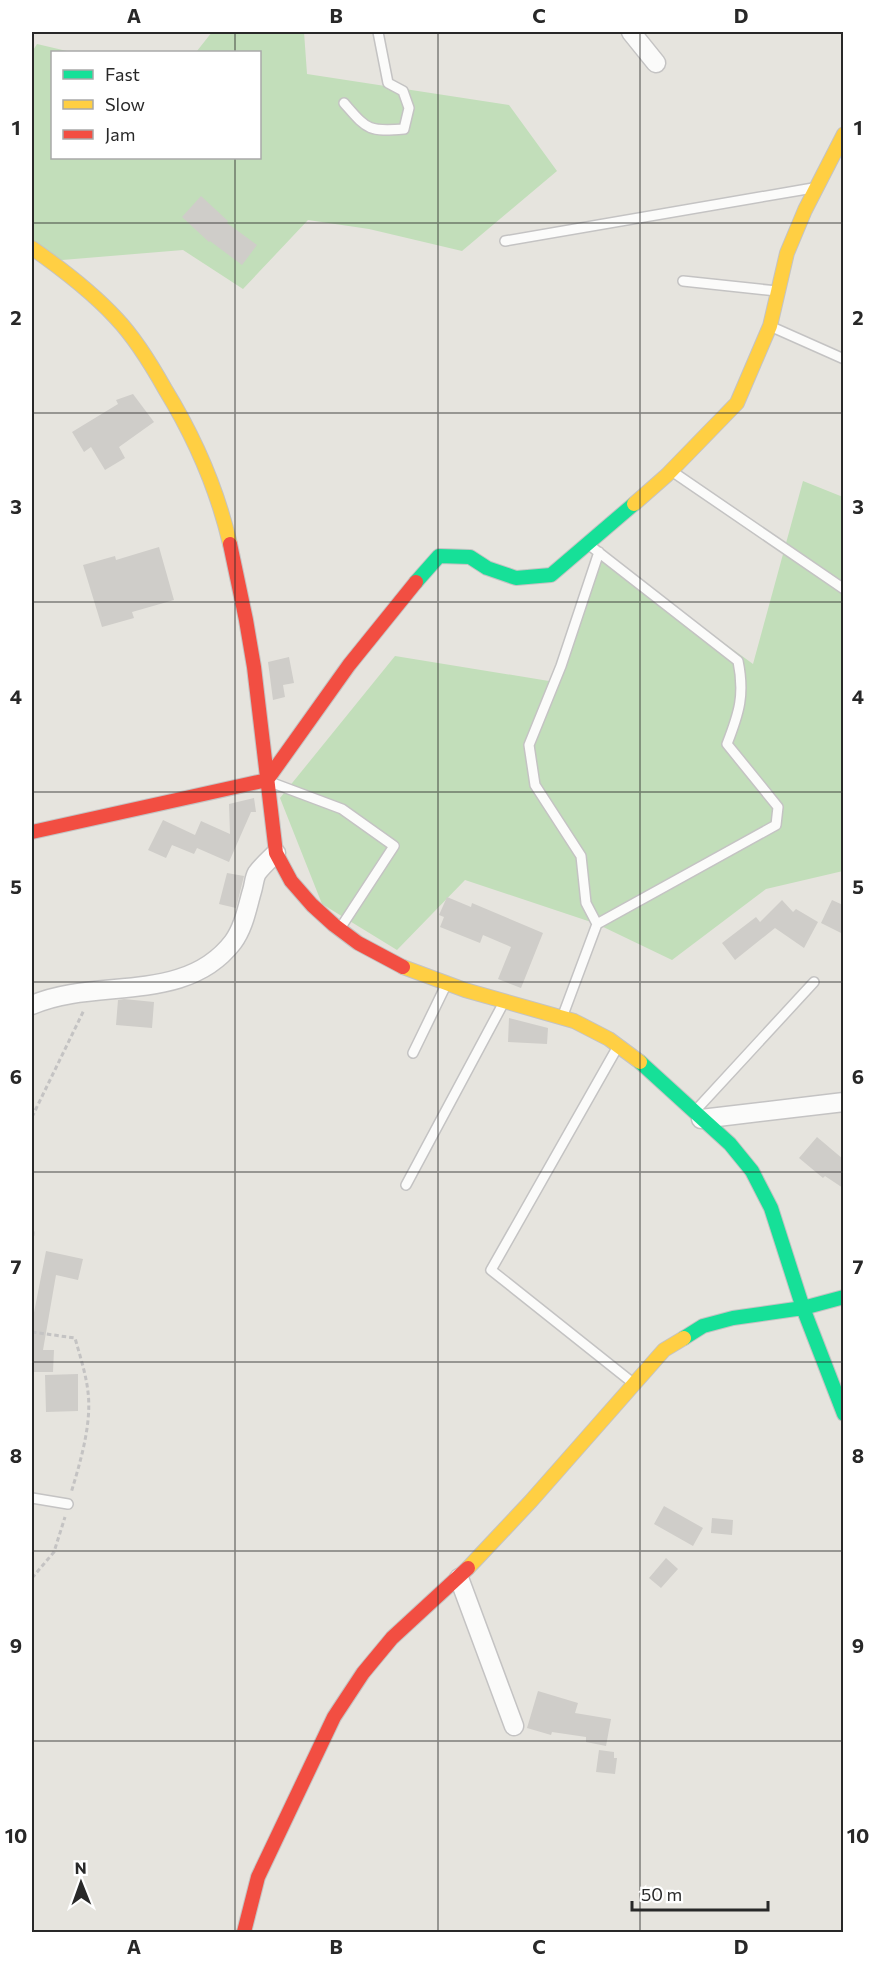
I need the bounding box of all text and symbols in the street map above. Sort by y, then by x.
text: A [127,3,141,27]
text: B [329,3,343,27]
text: C [532,3,546,27]
text: D [734,3,748,27]
legend [51,51,261,159]
text: Fast [105,63,140,85]
text: Slow [105,93,145,115]
text: 1 [11,115,21,139]
text: 1 [853,115,863,139]
text: Jam [105,123,135,145]
text: 2 [10,305,22,329]
text: 2 [852,305,864,329]
text: 3 [10,494,22,518]
text: 3 [852,494,864,518]
text: 4 [10,684,22,708]
text: 4 [852,684,864,708]
text: 5 [10,874,22,898]
text: 5 [852,874,864,898]
text: 6 [10,1064,22,1088]
text: 6 [852,1064,864,1088]
text: 7 [11,1254,22,1278]
text: 7 [853,1254,864,1278]
text: 8 [10,1443,22,1467]
text: 8 [852,1443,864,1467]
text: 9 [10,1633,22,1657]
text: 9 [852,1633,864,1657]
text: 10 [5,1823,27,1847]
text: 10 [847,1823,869,1847]
north arrow [51,1853,111,1913]
text: N [75,1858,87,1877]
scale bar [632,1874,768,1912]
text: 50 m [641,1883,682,1905]
text: A [127,1934,141,1958]
text: B [329,1934,343,1958]
text: C [532,1934,546,1958]
text: D [734,1934,748,1958]

